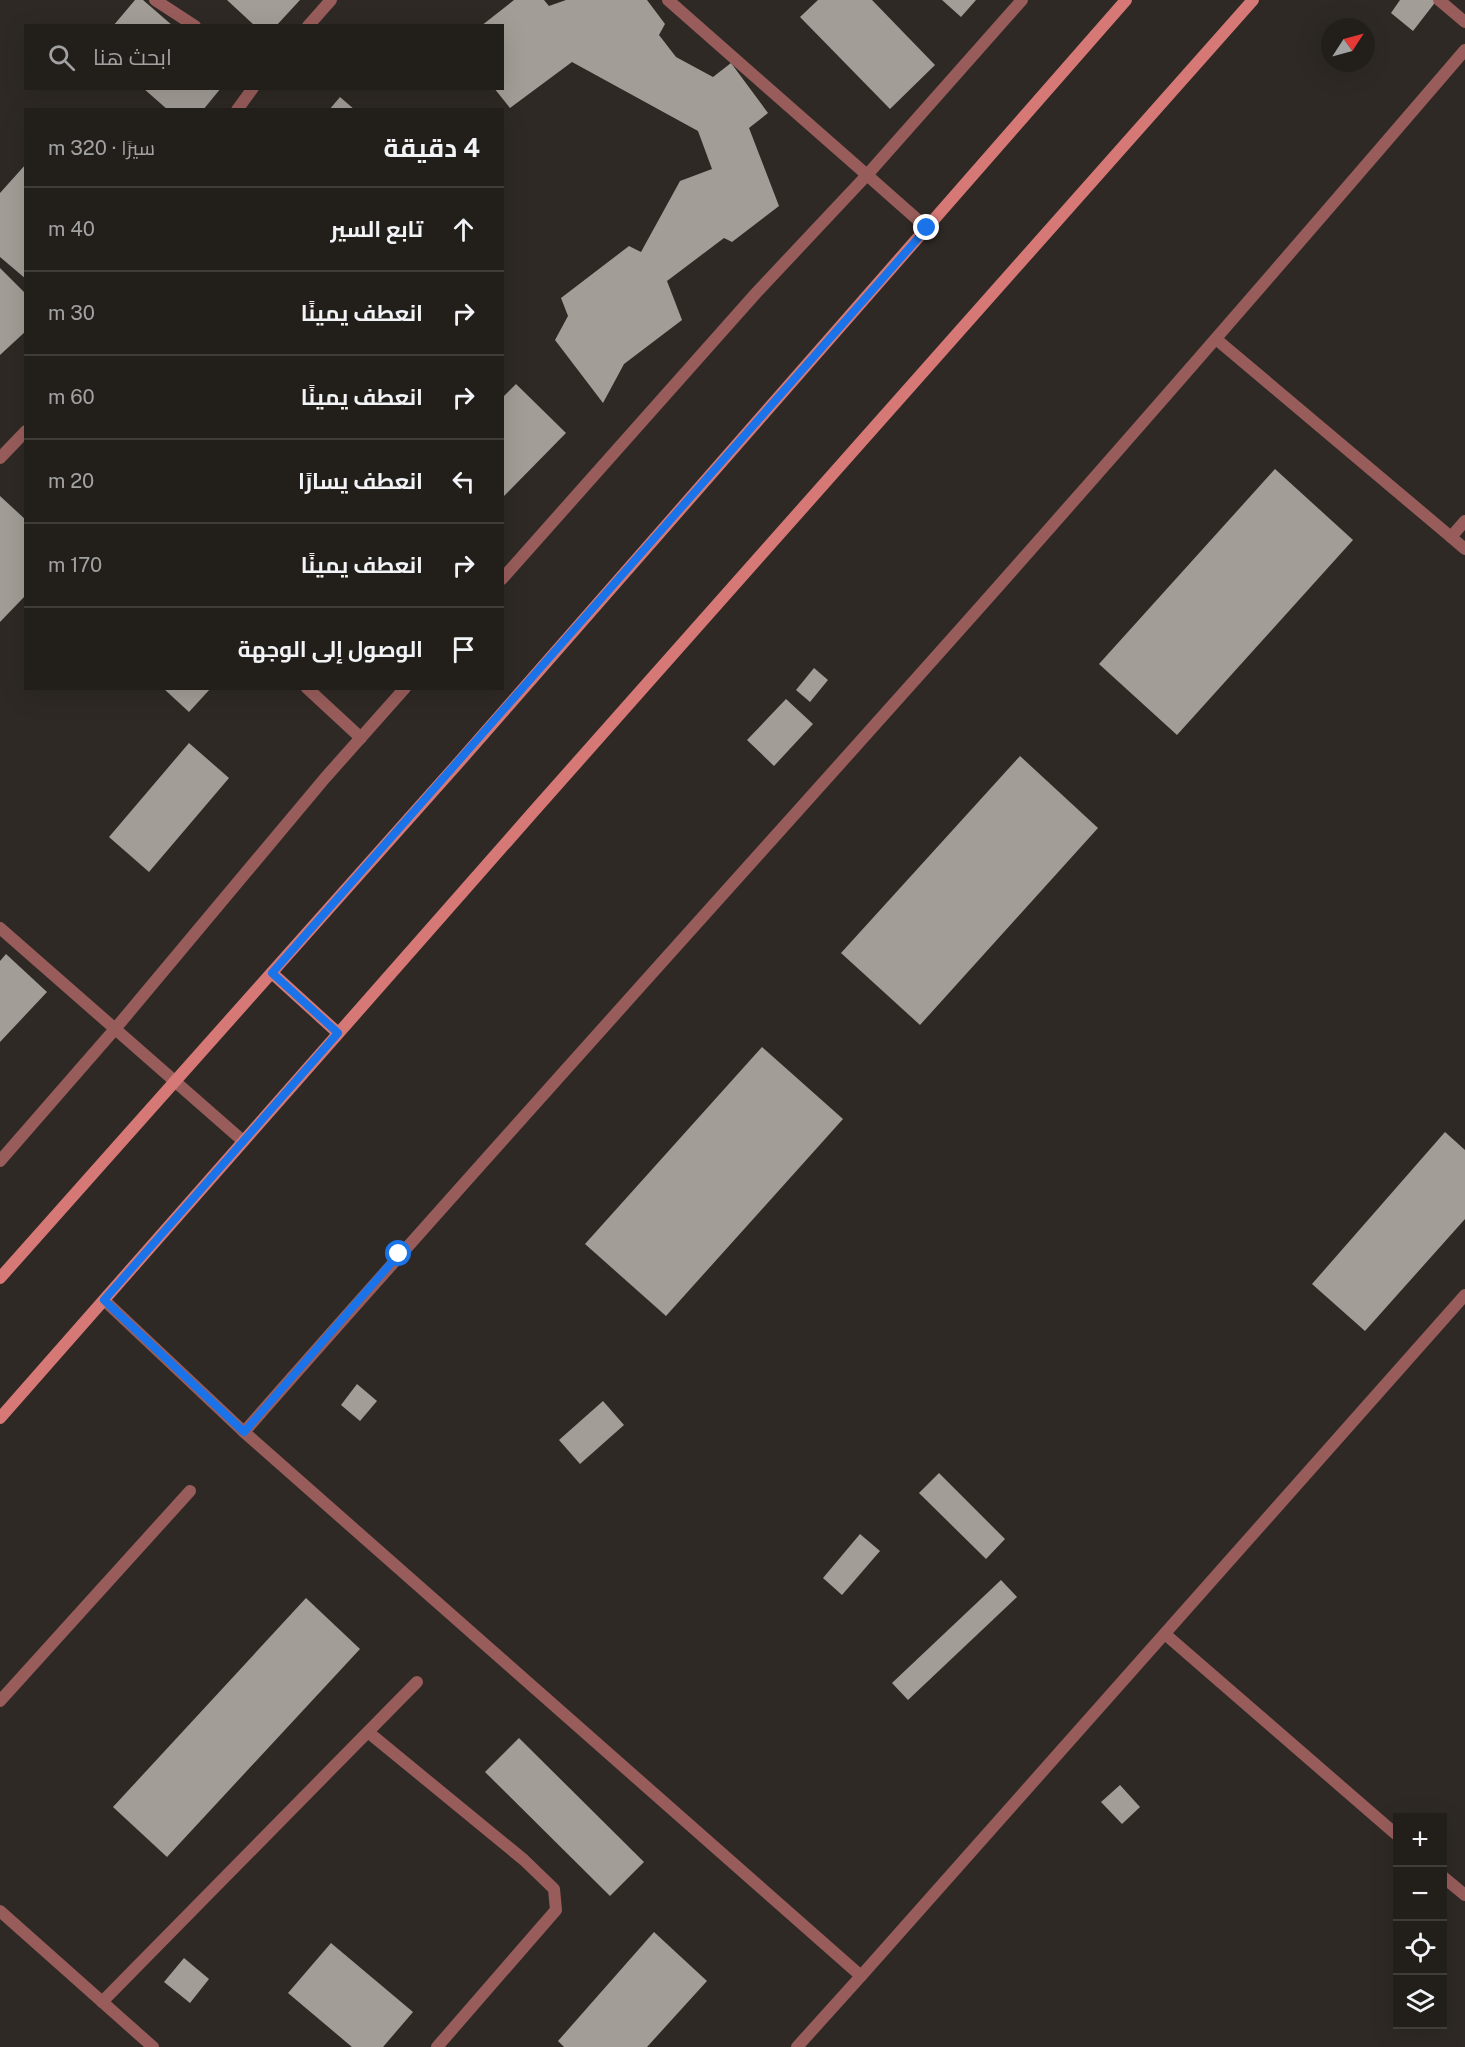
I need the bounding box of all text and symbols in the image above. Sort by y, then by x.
north arrow [1321,18,1375,72]
search box [24,24,504,90]
icon: search [45,41,78,74]
text: ابحث هنا [93,44,172,70]
text: 4 دقيقة [384,132,480,163]
text: سيرًا · 320 m [48,136,155,160]
icon: ahead [447,213,480,246]
route end [913,214,939,240]
text: تابع السير [331,216,423,242]
text: 40 m [48,217,95,241]
icon: right [447,297,480,330]
text: انعطف يمينًا [301,300,423,326]
text: 30 m [48,301,95,325]
icon: right [447,381,480,414]
text: انعطف يمينًا [301,384,423,410]
text: 60 m [48,385,95,409]
icon: left [447,465,480,498]
text: انعطف يسارًا [298,468,423,494]
text: 20 m [48,469,94,493]
icon: right [447,549,480,582]
text: انعطف يمينًا [301,552,423,578]
text: 170 m [48,553,102,577]
icon: arrive [447,633,480,666]
text: الوصول إلى الوجهة [238,636,423,662]
route start [385,1240,411,1266]
map controls [1393,1813,1447,2029]
button: + [1393,1813,1447,1867]
button: − [1393,1867,1447,1921]
button: locate [1393,1921,1447,1975]
button: layers [1393,1975,1447,2029]

